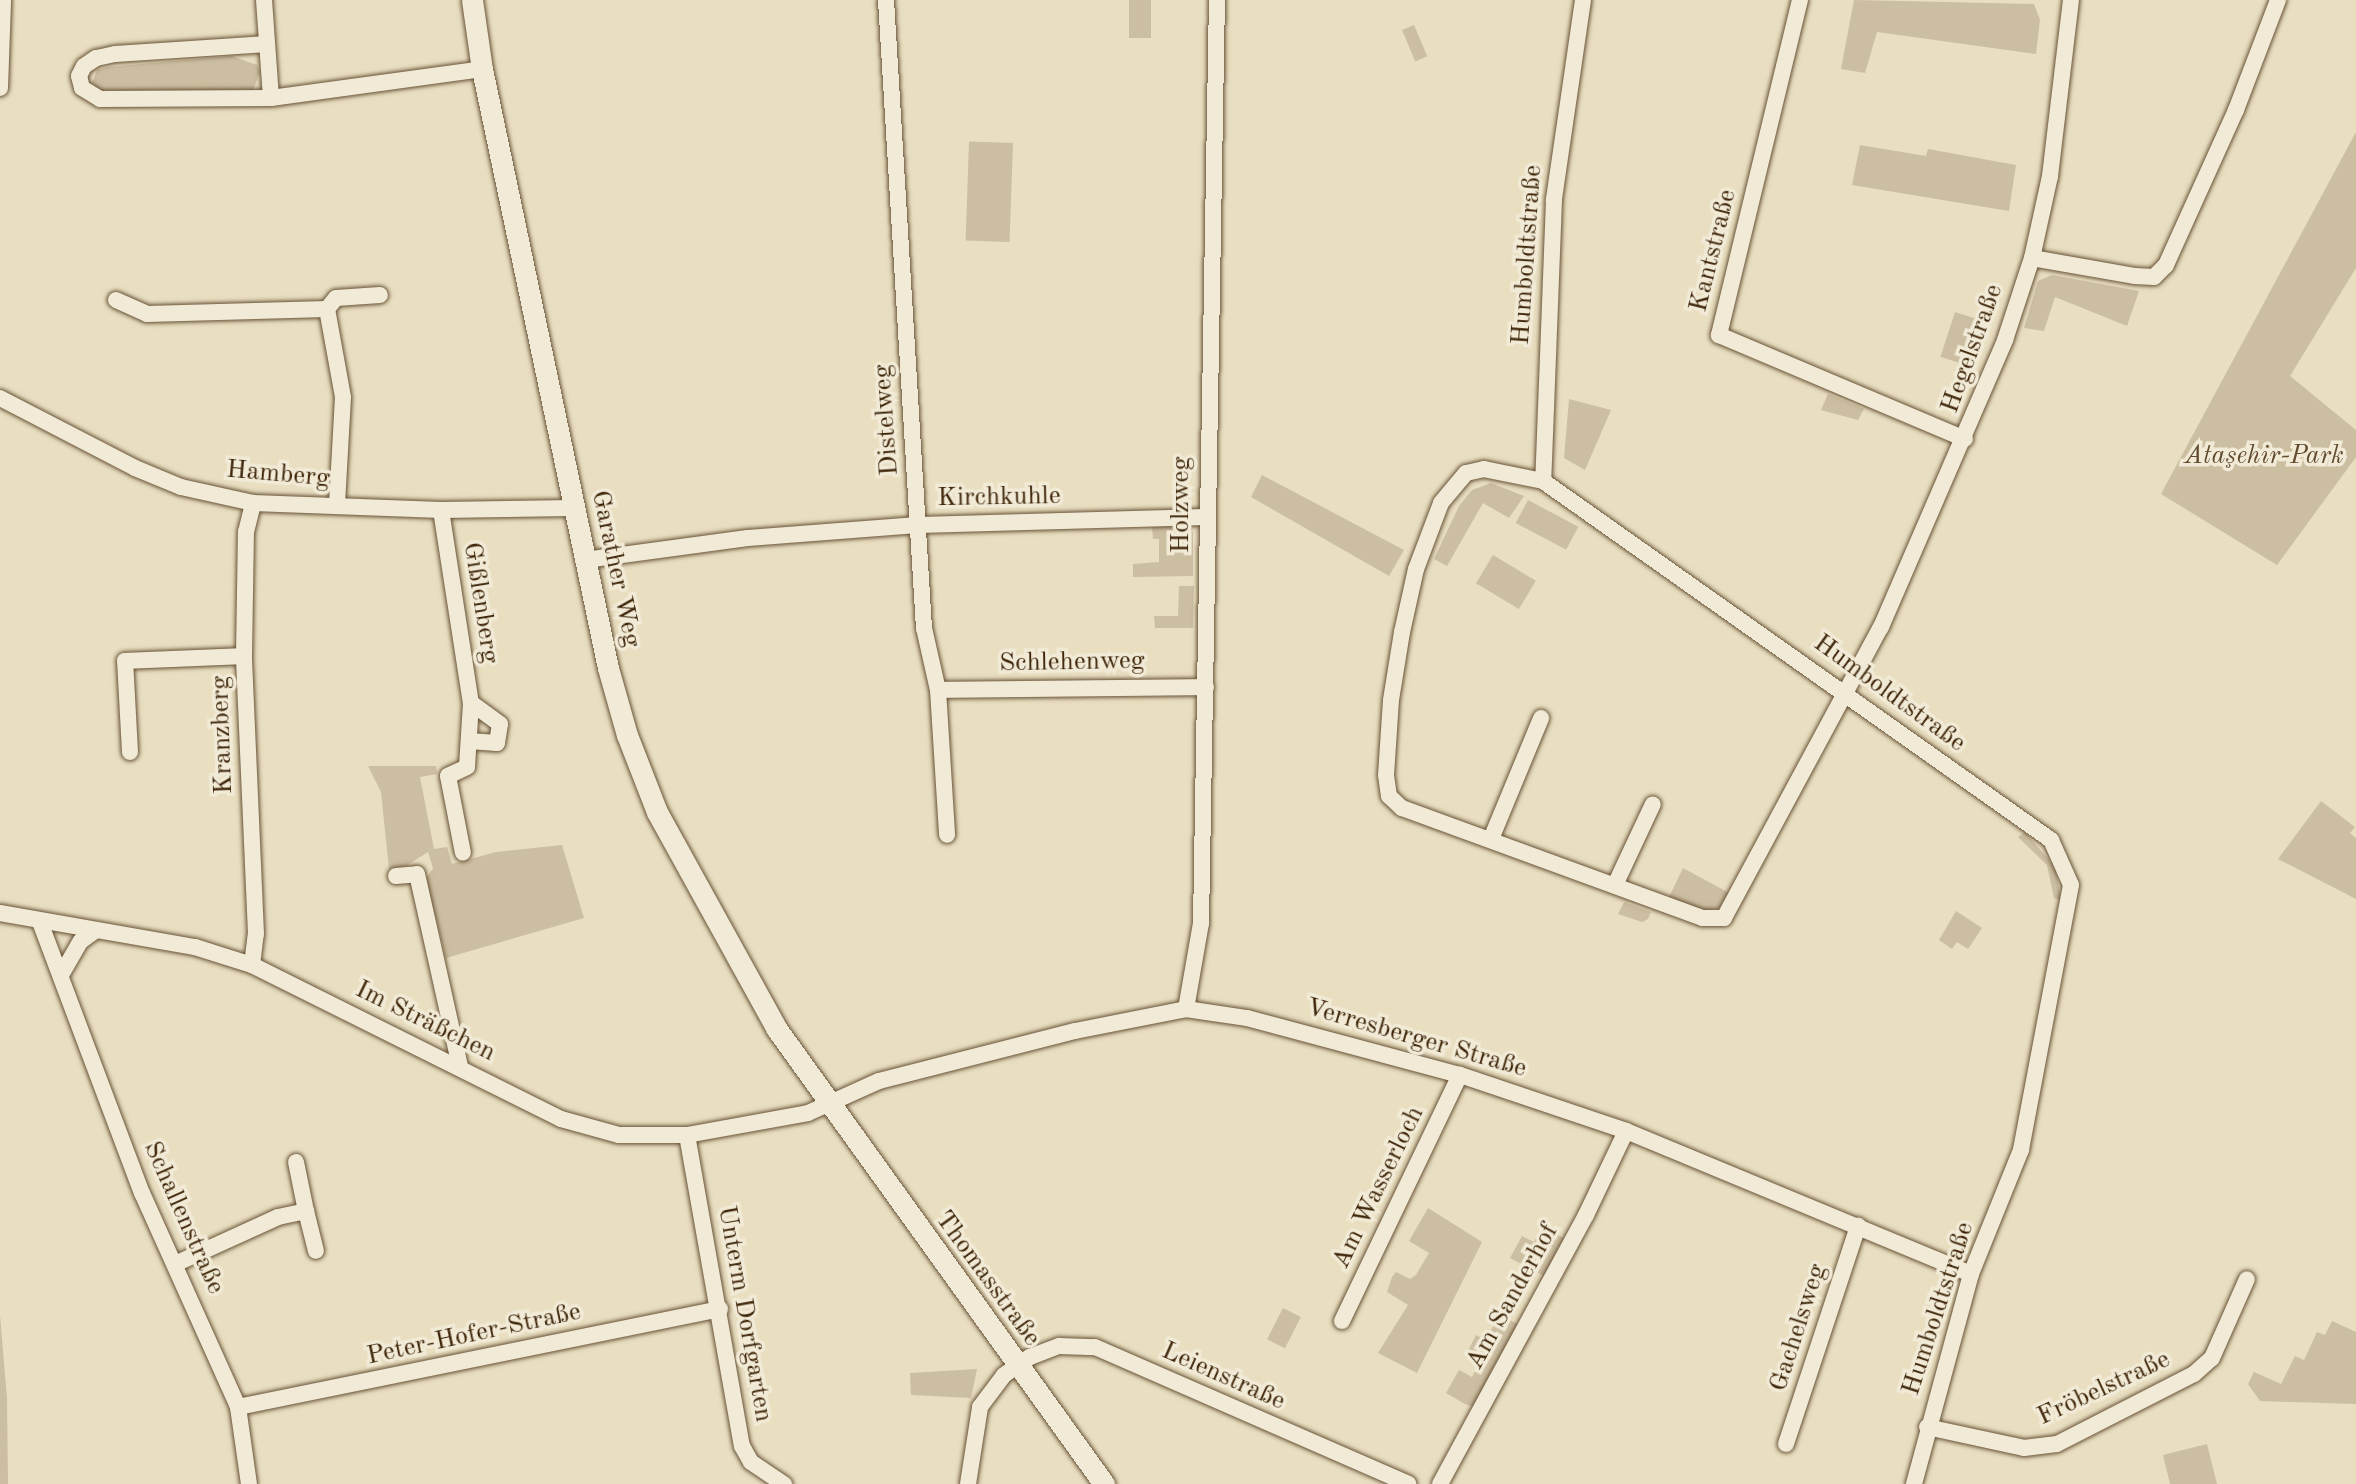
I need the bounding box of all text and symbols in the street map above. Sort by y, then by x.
street label: Humboldtstraße [1506,164,1550,346]
street label: Kantstraße [1684,187,1744,315]
street label: Hegelstraße [1935,280,2011,418]
street label: Distelweg [868,363,906,477]
park label: Ataşehir-Park [2184,441,2344,473]
street label: Hamberg [225,455,331,495]
street label: Holzweg [1166,457,1198,553]
street label: Kirchkuhle [937,481,1061,515]
street label: Garather Weg [583,488,647,650]
street label: Gißlenberg [455,540,505,666]
street label: Humboldtstraße [1807,628,1971,760]
street label: Schlehenweg [999,646,1145,680]
street label: Kranzberg [205,675,241,795]
street label: Im Sträßchen [350,975,500,1069]
street label: Verresberger Straße [1302,993,1530,1085]
street label: Am Wasserloch [1326,1102,1432,1274]
street label: Schallenstraße [135,1137,231,1299]
street label: Unterm Dorfgarten [710,1203,778,1425]
street label: Thomasstraße [927,1205,1047,1353]
street label: Am Sanderhof [1460,1218,1566,1376]
street label: Humboldtstraße [1896,1218,1982,1400]
street label: Gachelsweg [1764,1260,1834,1396]
street label: Peter-Hofer-Straße [364,1297,584,1373]
street label: Leienstraße [1156,1336,1290,1418]
street label: Fröbelstraße [2033,1345,2175,1433]

